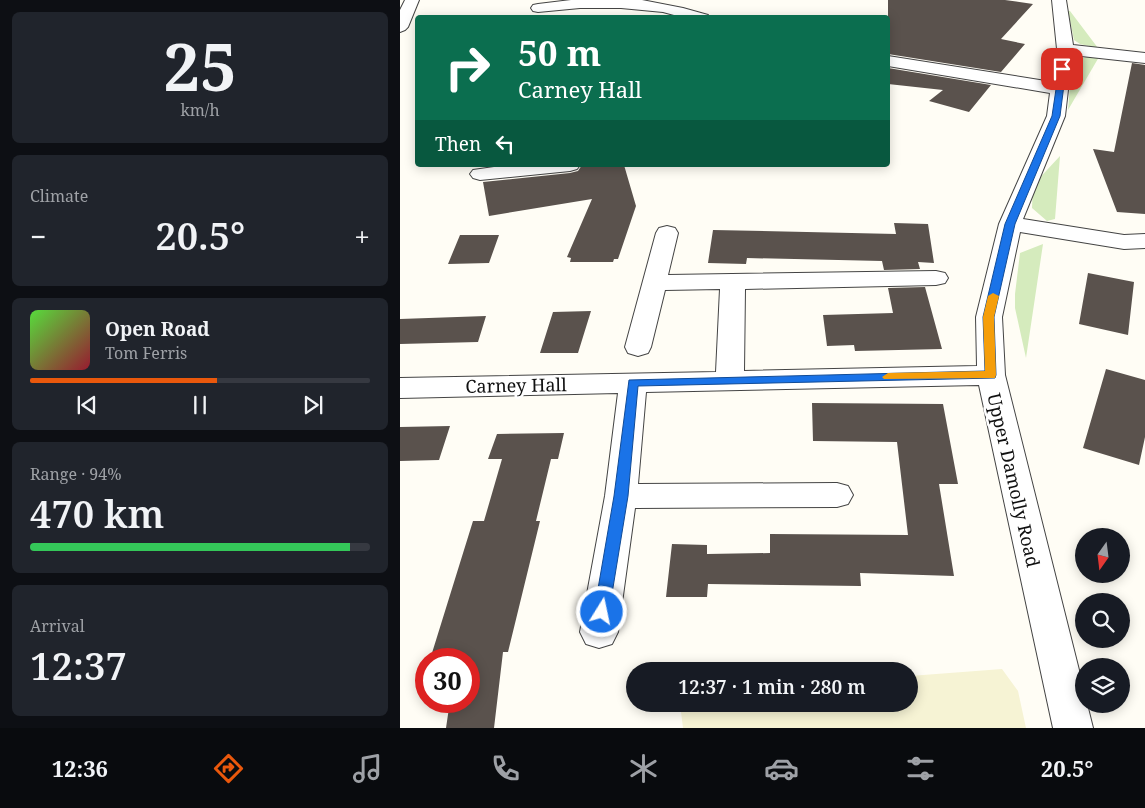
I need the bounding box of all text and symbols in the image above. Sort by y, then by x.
text: 25 [163,22,237,110]
text: 50 m [518,29,601,76]
icon: right [435,35,500,100]
pin [1041,48,1083,90]
icon: arrive [1048,55,1076,83]
text: Carney Hall [518,74,642,104]
text: km/h [180,99,220,121]
icon: left [491,130,519,158]
text: Then [435,131,481,157]
text: Climate [30,185,88,207]
text: 20.5° [155,209,245,261]
text: − [30,217,46,255]
text: + [354,217,370,255]
text: Open Road [105,316,210,342]
text: Tom Ferris [105,342,187,364]
street label: Carney Hall [465,372,567,398]
icon: previous [73,391,101,419]
icon: pause [186,391,214,419]
icon: next [299,391,327,419]
street label: Upper Damolly Road [982,391,1046,569]
text: Range · 94% [30,463,122,485]
text: 470 km [30,487,164,539]
north arrow [1075,528,1130,582]
map controls [1075,528,1130,713]
position arrow [575,585,627,637]
button: search [1075,593,1130,648]
text: Arrival [30,615,85,637]
text: 12:37 [30,639,127,691]
speed limit sign: 30 [415,648,480,713]
button: layers [1075,658,1130,713]
text: 12:37 · 1 min · 280 m [678,674,866,700]
icon: directions [211,751,246,786]
icon: music [350,751,385,786]
icon: phone [488,751,523,786]
icon: climate [626,751,661,786]
icon: car [764,751,799,786]
icon: filters [903,751,938,786]
text: 12:36 [52,753,108,783]
text: 20.5° [1041,753,1093,783]

